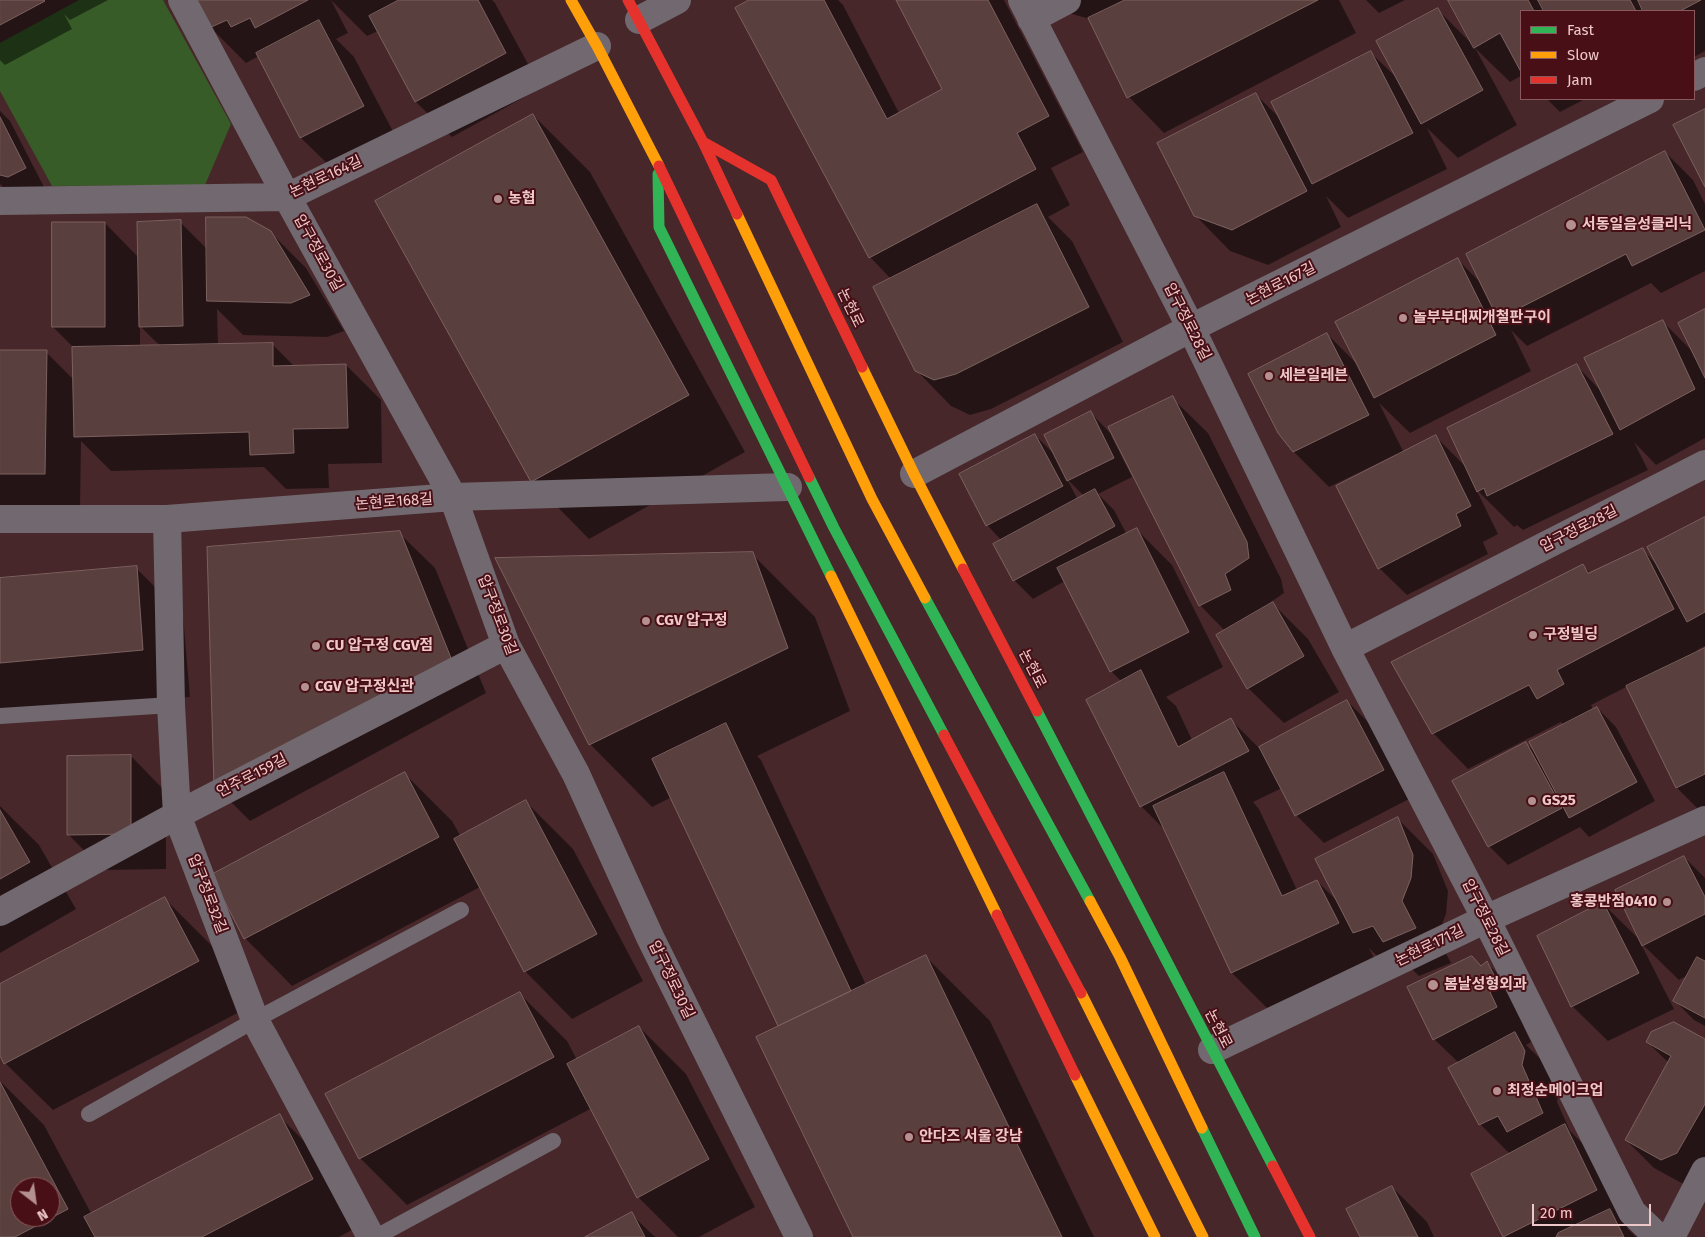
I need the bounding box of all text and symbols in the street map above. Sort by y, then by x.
legend [1520,10,1695,100]
text: Fast [1567,21,1594,39]
text: Slow [1567,46,1599,64]
text: Jam [1567,71,1593,89]
street label: 논현로164길 [287,152,365,202]
place label: 농협 [508,190,536,208]
marker: 농협 [492,193,504,205]
street label: 압구정로30길 [290,212,346,294]
place label: 서동일음성클리닉 [1582,216,1692,234]
marker: 서동일음성클리닉 [1564,218,1578,232]
street label: 논현로167길 [1243,259,1319,309]
street label: 압구정로28길 [1160,280,1214,364]
street label: 논현로 [833,285,867,331]
place label: 놀부부대찌개철판구이 [1413,309,1551,327]
marker: 놀부부대찌개철판구이 [1397,312,1409,324]
place label: 세븐일레븐 [1279,367,1348,385]
marker: 세븐일레븐 [1263,370,1275,382]
street label: 논현로168길 [354,490,434,514]
street label: 압구정로28길 [1537,502,1621,556]
street label: 압구정로30길 [473,572,521,658]
place label: CGV 압구정 [656,612,728,630]
marker: CGV 압구정 [640,615,652,627]
place label: 구정빌딩 [1543,626,1598,644]
marker: 구정빌딩 [1527,629,1539,641]
place label: CU 압구정 CGV점 [326,637,433,655]
marker: CU 압구정 CGV점 [310,640,322,652]
street label: 논현로 [1015,646,1049,692]
place label: CGV 압구정신관 [315,678,414,696]
marker: CGV 압구정신관 [299,681,311,693]
street label: 언주로159길 [214,751,290,801]
place label: GS25 [1542,792,1576,810]
marker: GS25 [1526,795,1538,807]
street label: 압구정로32길 [184,852,230,936]
street label: 압구정로28길 [1458,876,1512,960]
place label: 홍콩반점0410 [1570,893,1657,911]
marker: 홍콩반점0410 [1661,896,1673,908]
street label: 논현로171길 [1393,922,1467,970]
street label: 압구정로30길 [644,938,698,1022]
place label: 봄날성형외과 [1444,976,1527,994]
marker: 봄날성형외과 [1426,978,1440,992]
street label: 논현로 [1201,1006,1235,1052]
place label: 최정순메이크업 [1507,1082,1604,1100]
marker: 최정순메이크업 [1491,1085,1503,1097]
place label: 안다즈 서울 강남 [919,1128,1023,1146]
marker: 안다즈 서울 강남 [903,1131,915,1143]
north arrow [10,1177,60,1227]
scale bar [1535,1194,1654,1226]
text: 20 m [1540,1204,1573,1222]
text: N [34,1205,51,1224]

